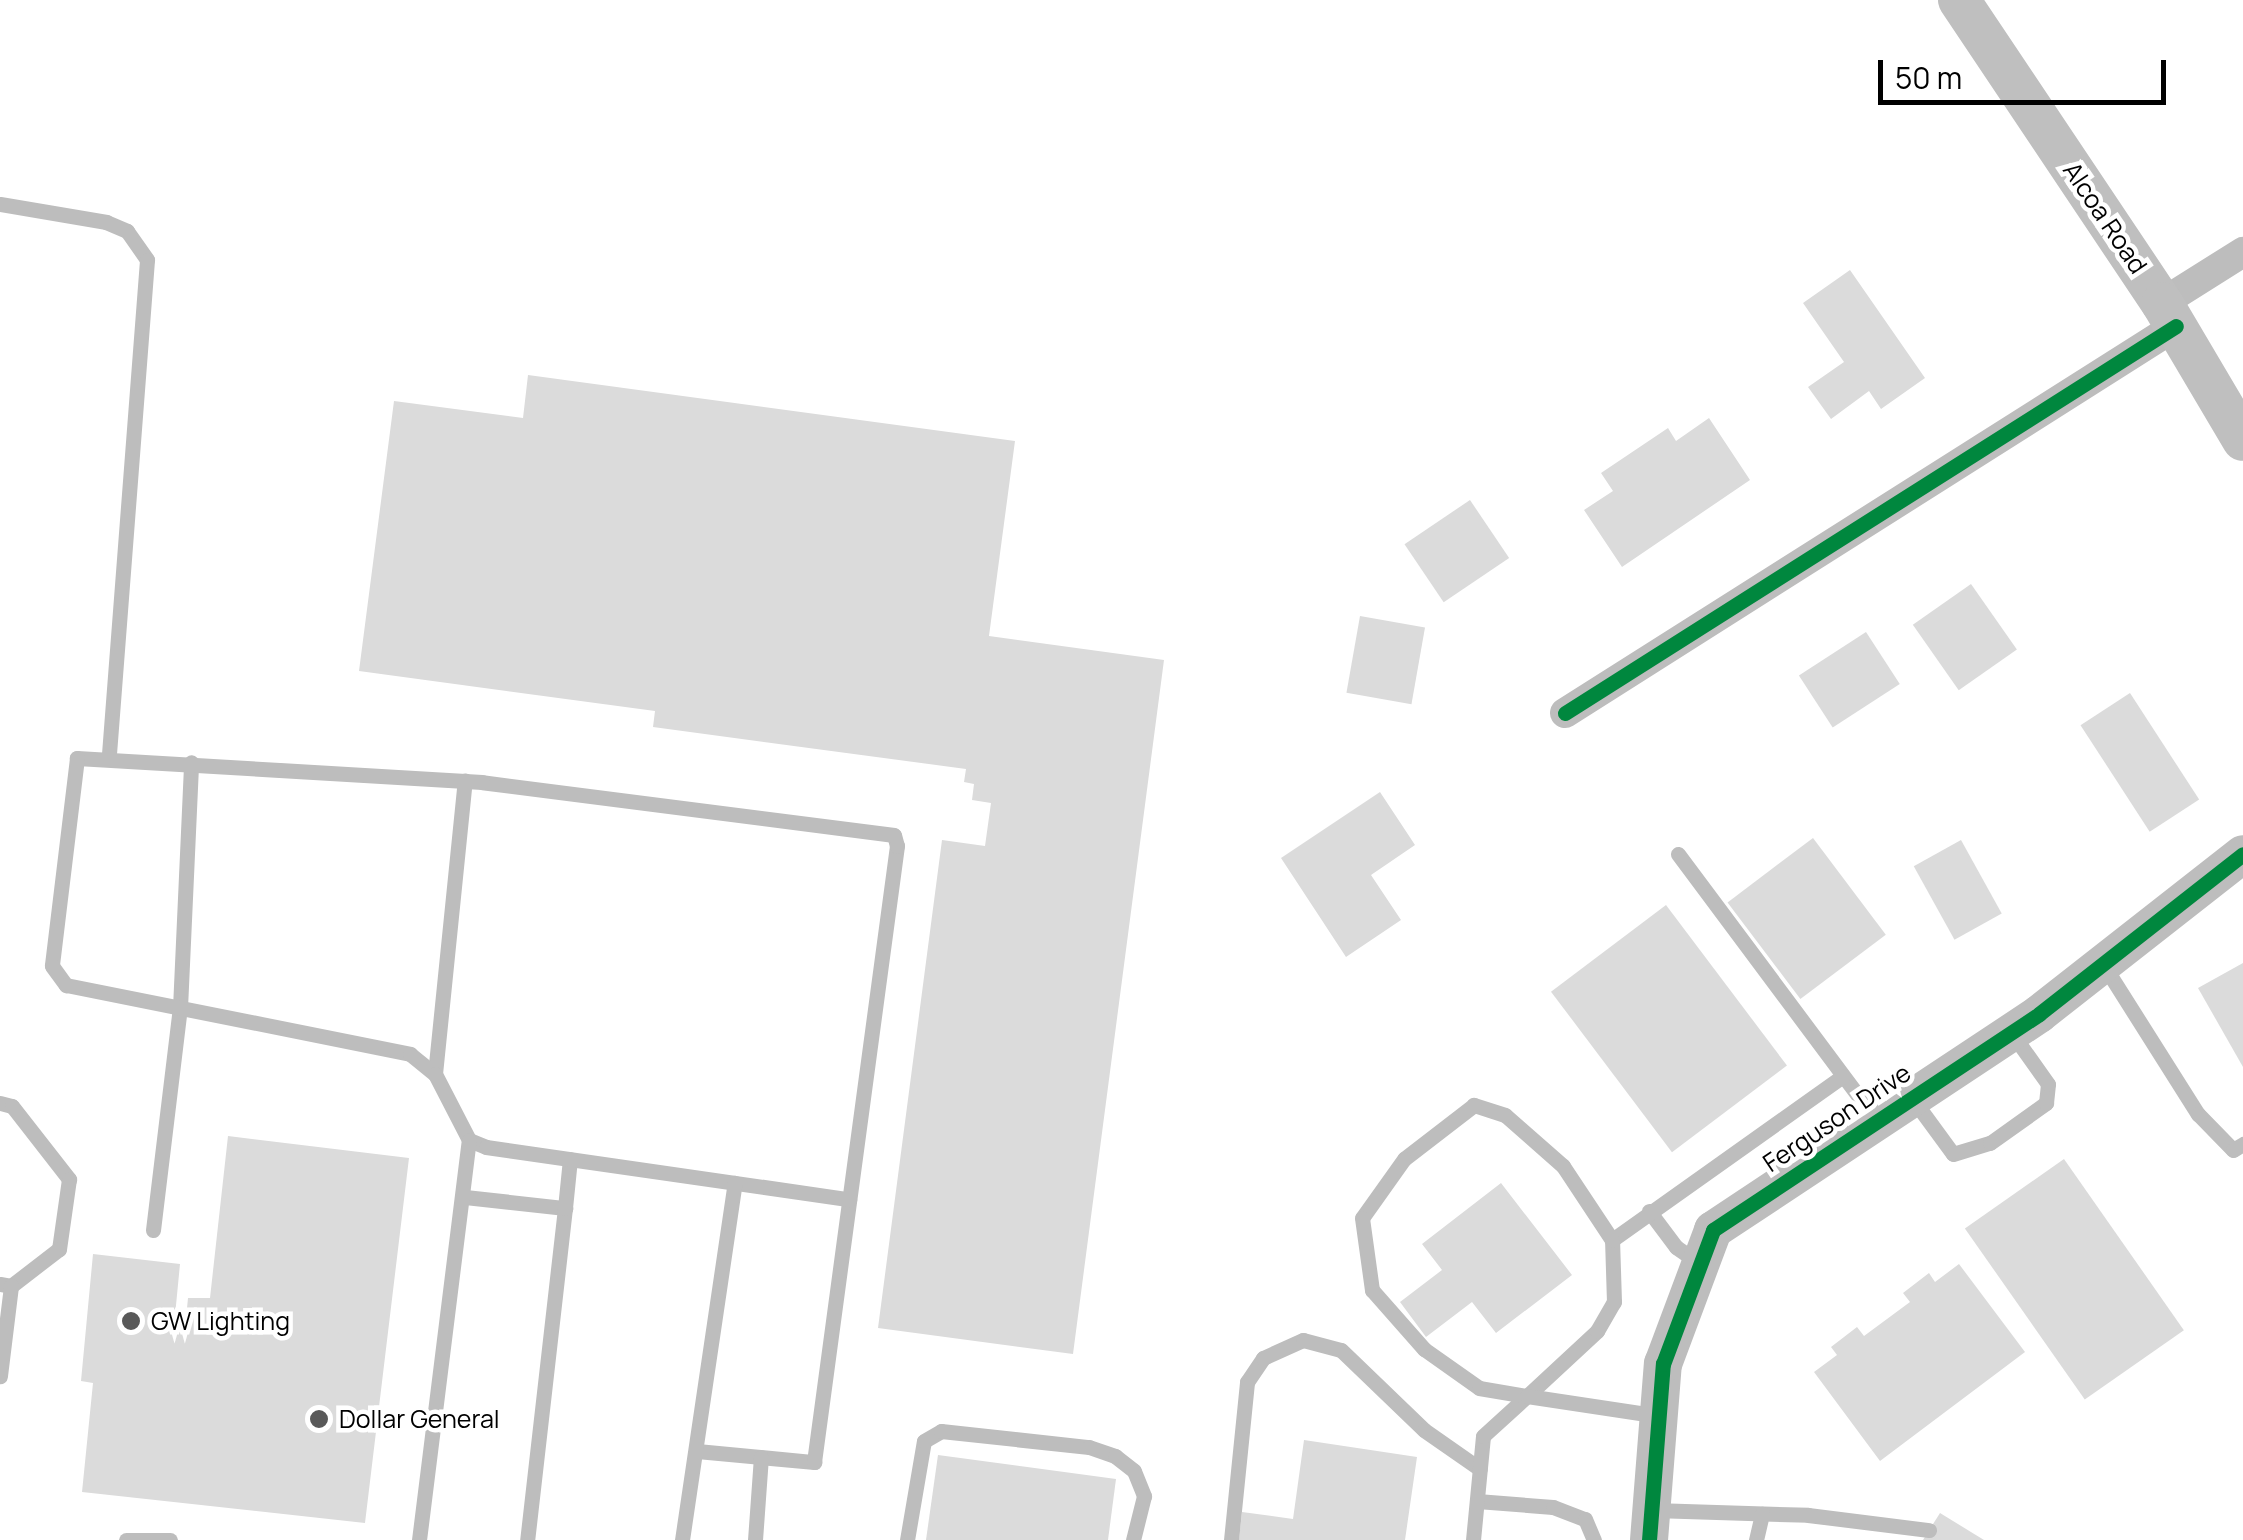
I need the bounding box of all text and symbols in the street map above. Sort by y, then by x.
scale bar [1883,40,2170,102]
text: 50 m [1895,57,1962,98]
street label: Alcoa Road [2057,157,2153,279]
street label: Ferguson Drive [1758,1058,1916,1178]
place label: GW Lighting [151,1306,290,1336]
marker: GW Lighting [120,1310,142,1332]
place label: Dollar General [339,1404,500,1434]
marker: Dollar General [308,1408,330,1430]

